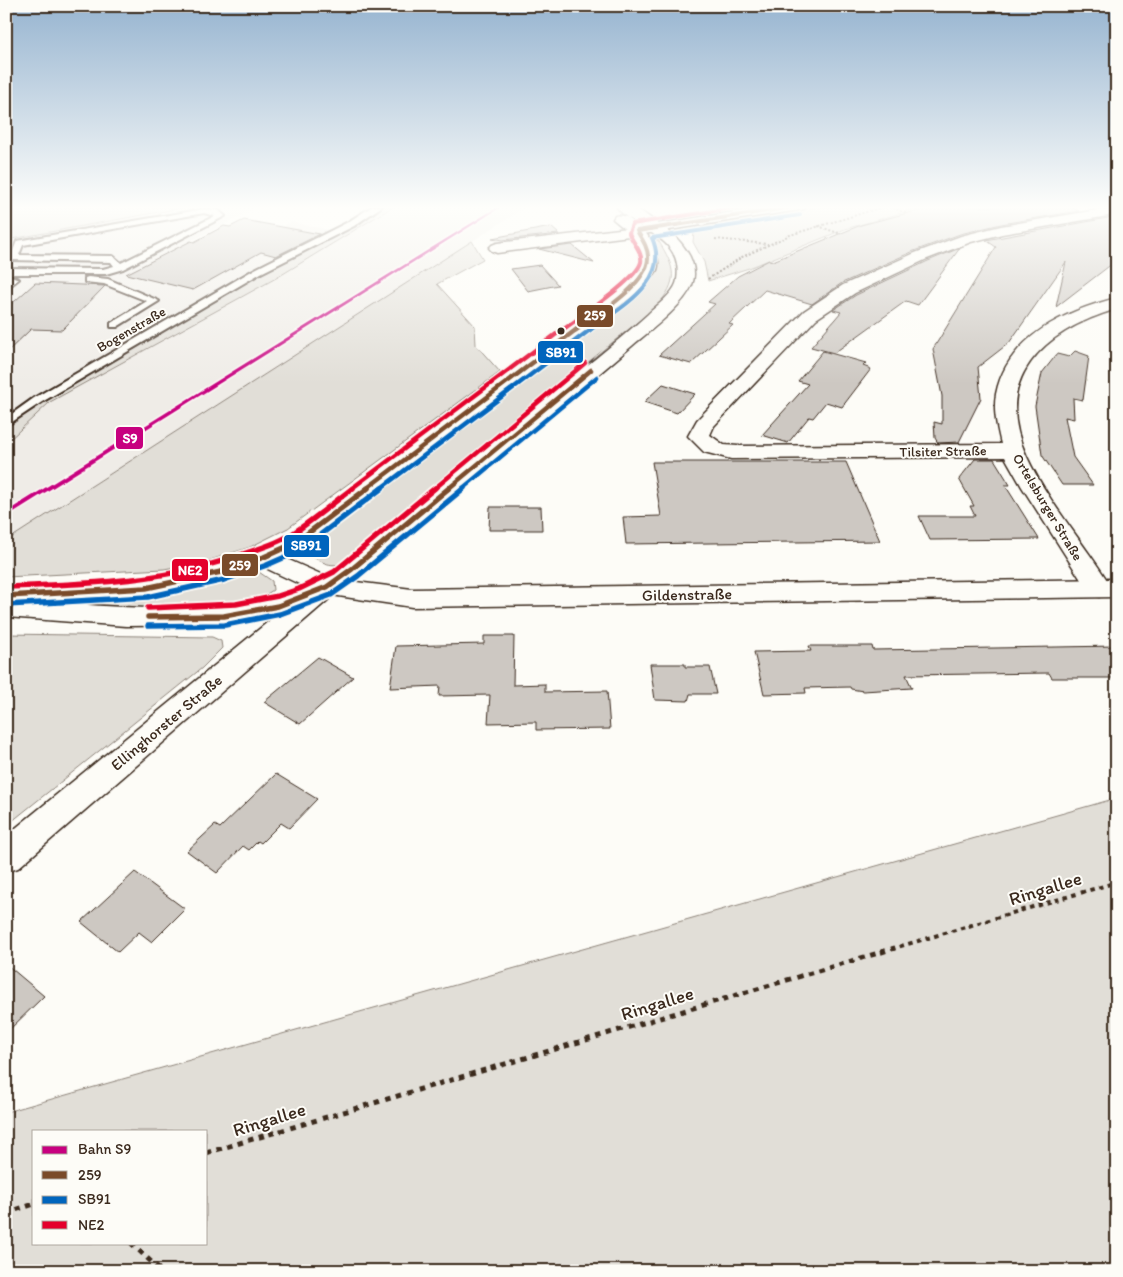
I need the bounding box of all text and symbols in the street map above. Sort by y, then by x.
street label: Bogenstraße [94,303,169,356]
line badge: 259 [576,304,614,328]
text: 259 [584,307,606,324]
unlabelled marker [556,326,566,336]
line badge: SB91 [537,340,584,364]
text: SB91 [546,344,577,361]
line badge: S9 [115,426,144,450]
text: S9 [122,430,138,447]
street label: Tilsiter Straße [899,442,987,461]
street label: Ortelsburger Straße [1009,451,1086,564]
line badge: SB91 [283,534,330,558]
text: SB91 [291,537,322,554]
line badge: 259 [221,553,259,577]
text: 259 [229,557,251,574]
line badge: NE2 [171,558,209,582]
text: NE2 [178,562,203,579]
street label: Gildenstraße [642,584,732,605]
street label: Ellinghorster Straße [107,670,226,774]
street label: Ringallee [1006,867,1084,910]
street label: Ringallee [618,982,696,1025]
street label: Ringallee [230,1098,308,1141]
legend [32,1130,208,1244]
text: Bahn S9 [78,1140,131,1158]
text: 259 [78,1166,102,1184]
text: SB91 [78,1190,111,1208]
text: NE2 [78,1216,104,1234]

